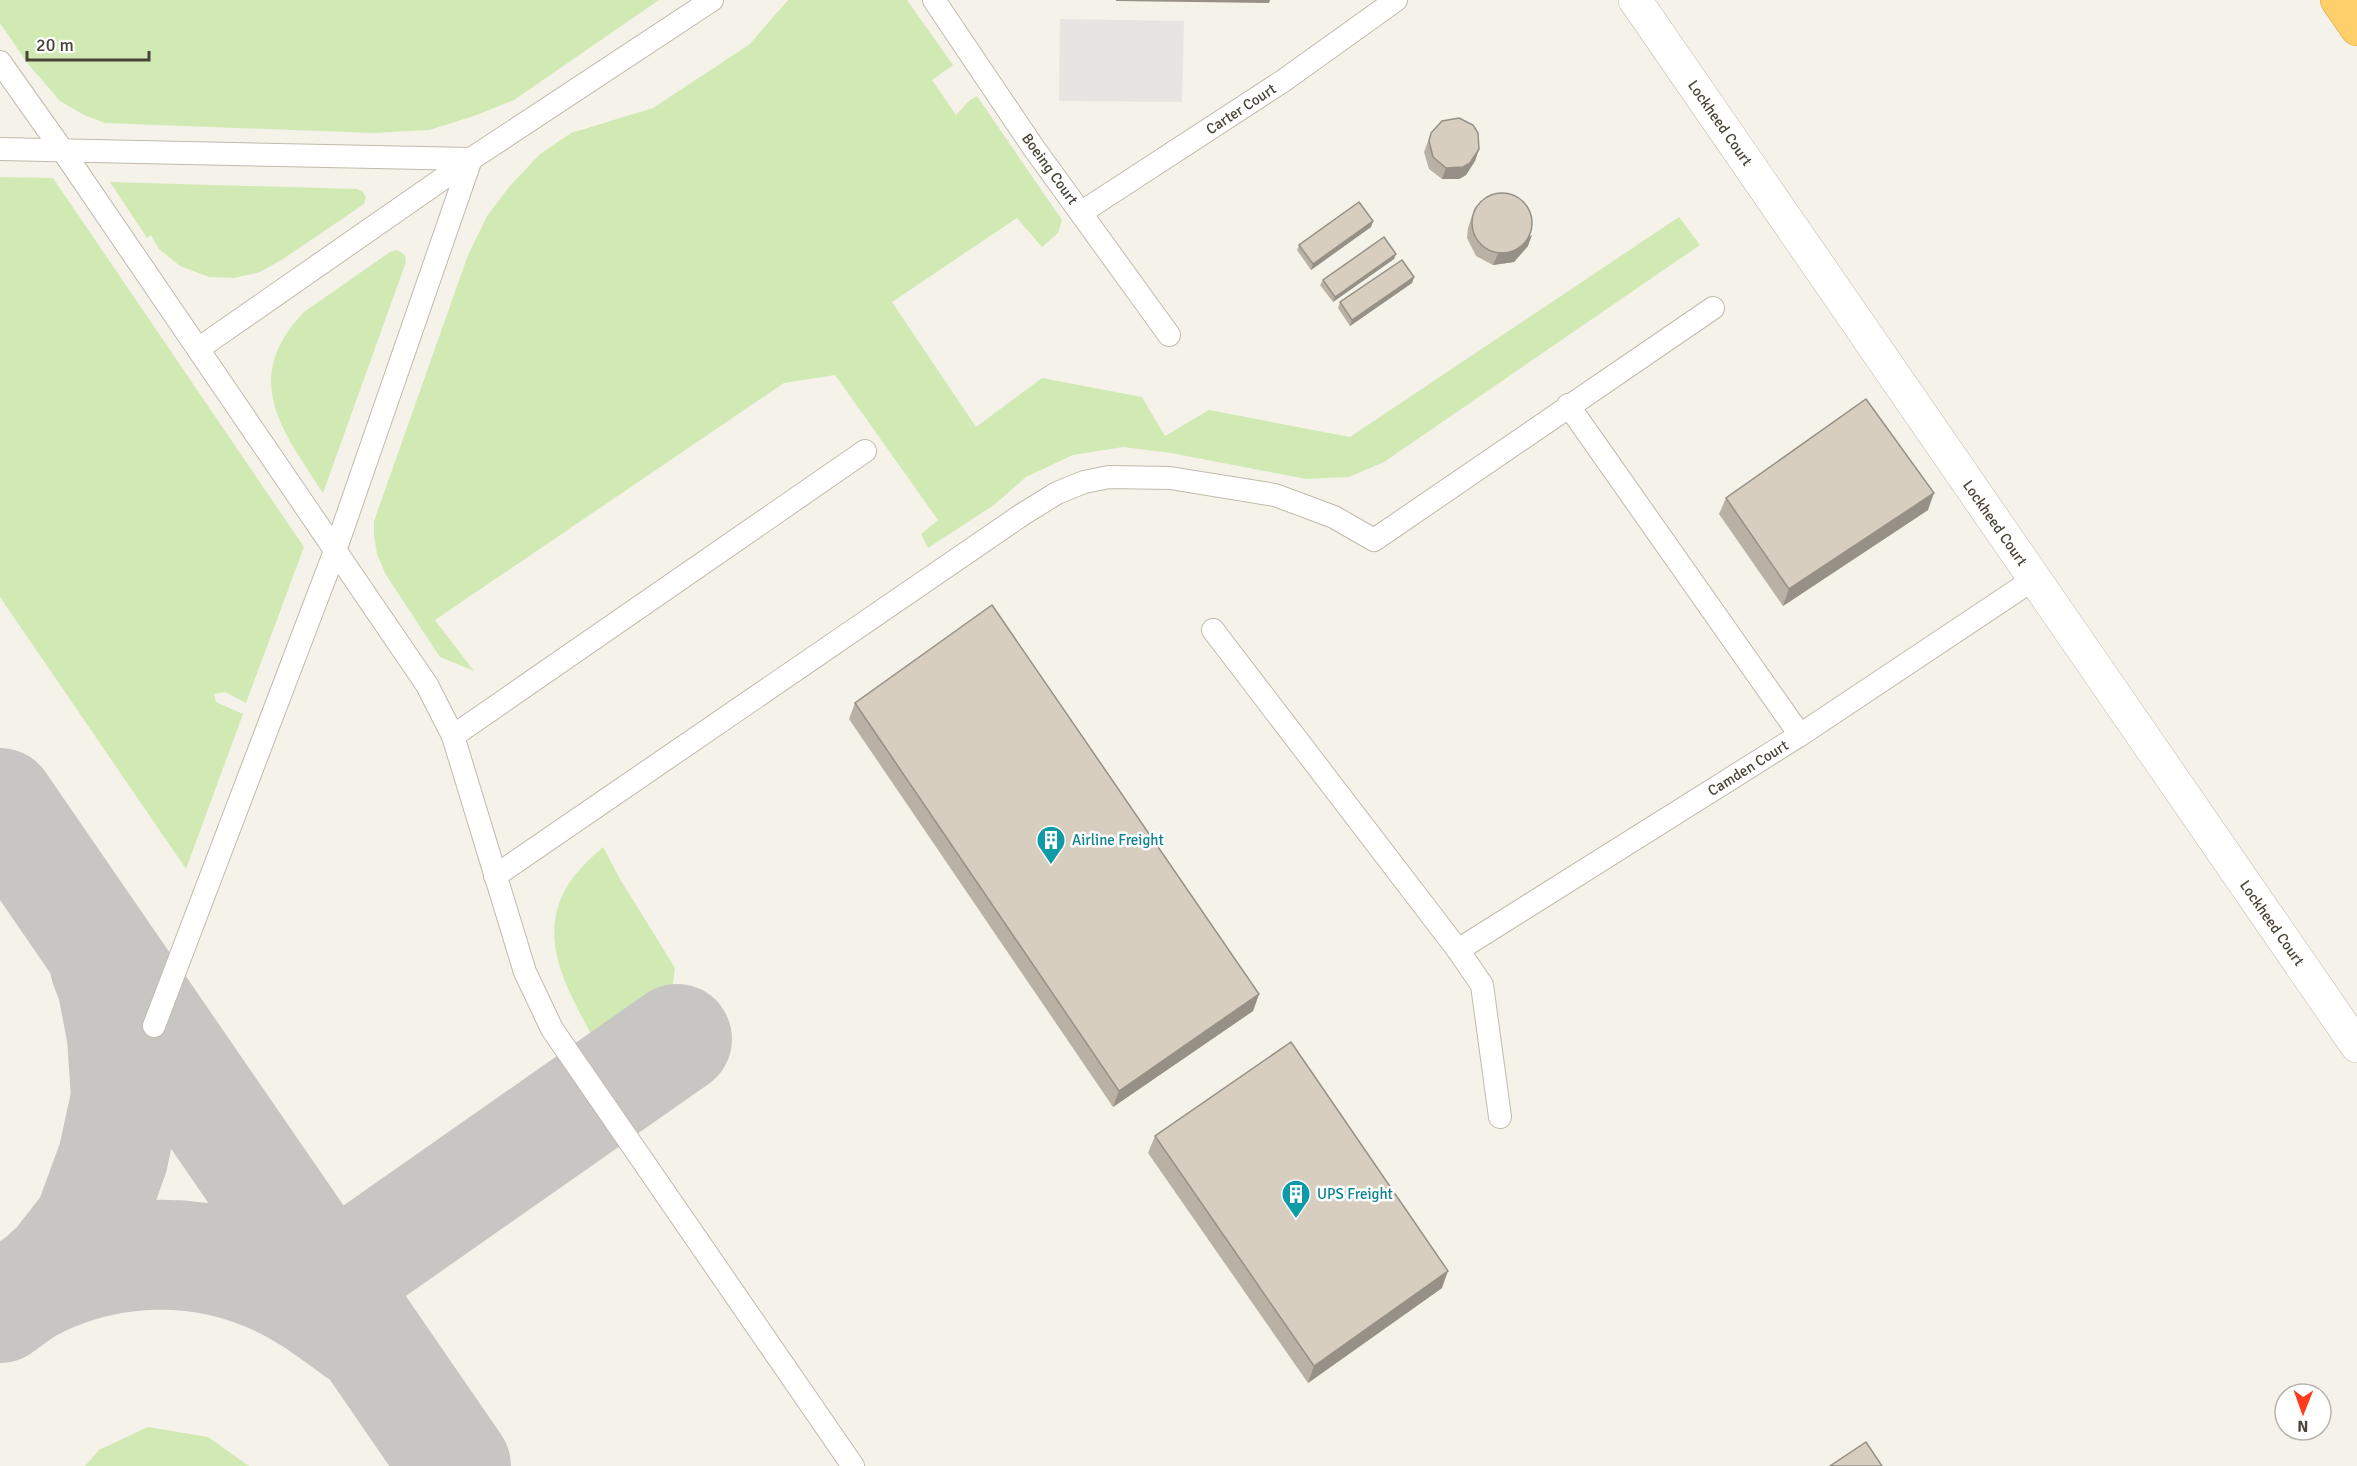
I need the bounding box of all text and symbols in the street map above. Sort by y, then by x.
scale bar [27,24,148,62]
text: 20 m [36,34,74,56]
street label: Lockheed Court [1684,77,1756,169]
street label: Carter Court [1203,80,1279,138]
street label: Boeing Court [1018,130,1082,208]
street label: Lockheed Court [1959,477,2031,569]
street label: Camden Court [1704,736,1792,800]
building icon: Airline Freight [1035,824,1067,866]
place label: Airline Freight [1072,831,1164,849]
street label: Lockheed Court [2236,877,2308,969]
building icon: UPS Freight [1280,1178,1312,1220]
place label: UPS Freight [1317,1185,1393,1203]
north arrow [2273,1382,2333,1442]
text: N [2297,1416,2308,1436]

